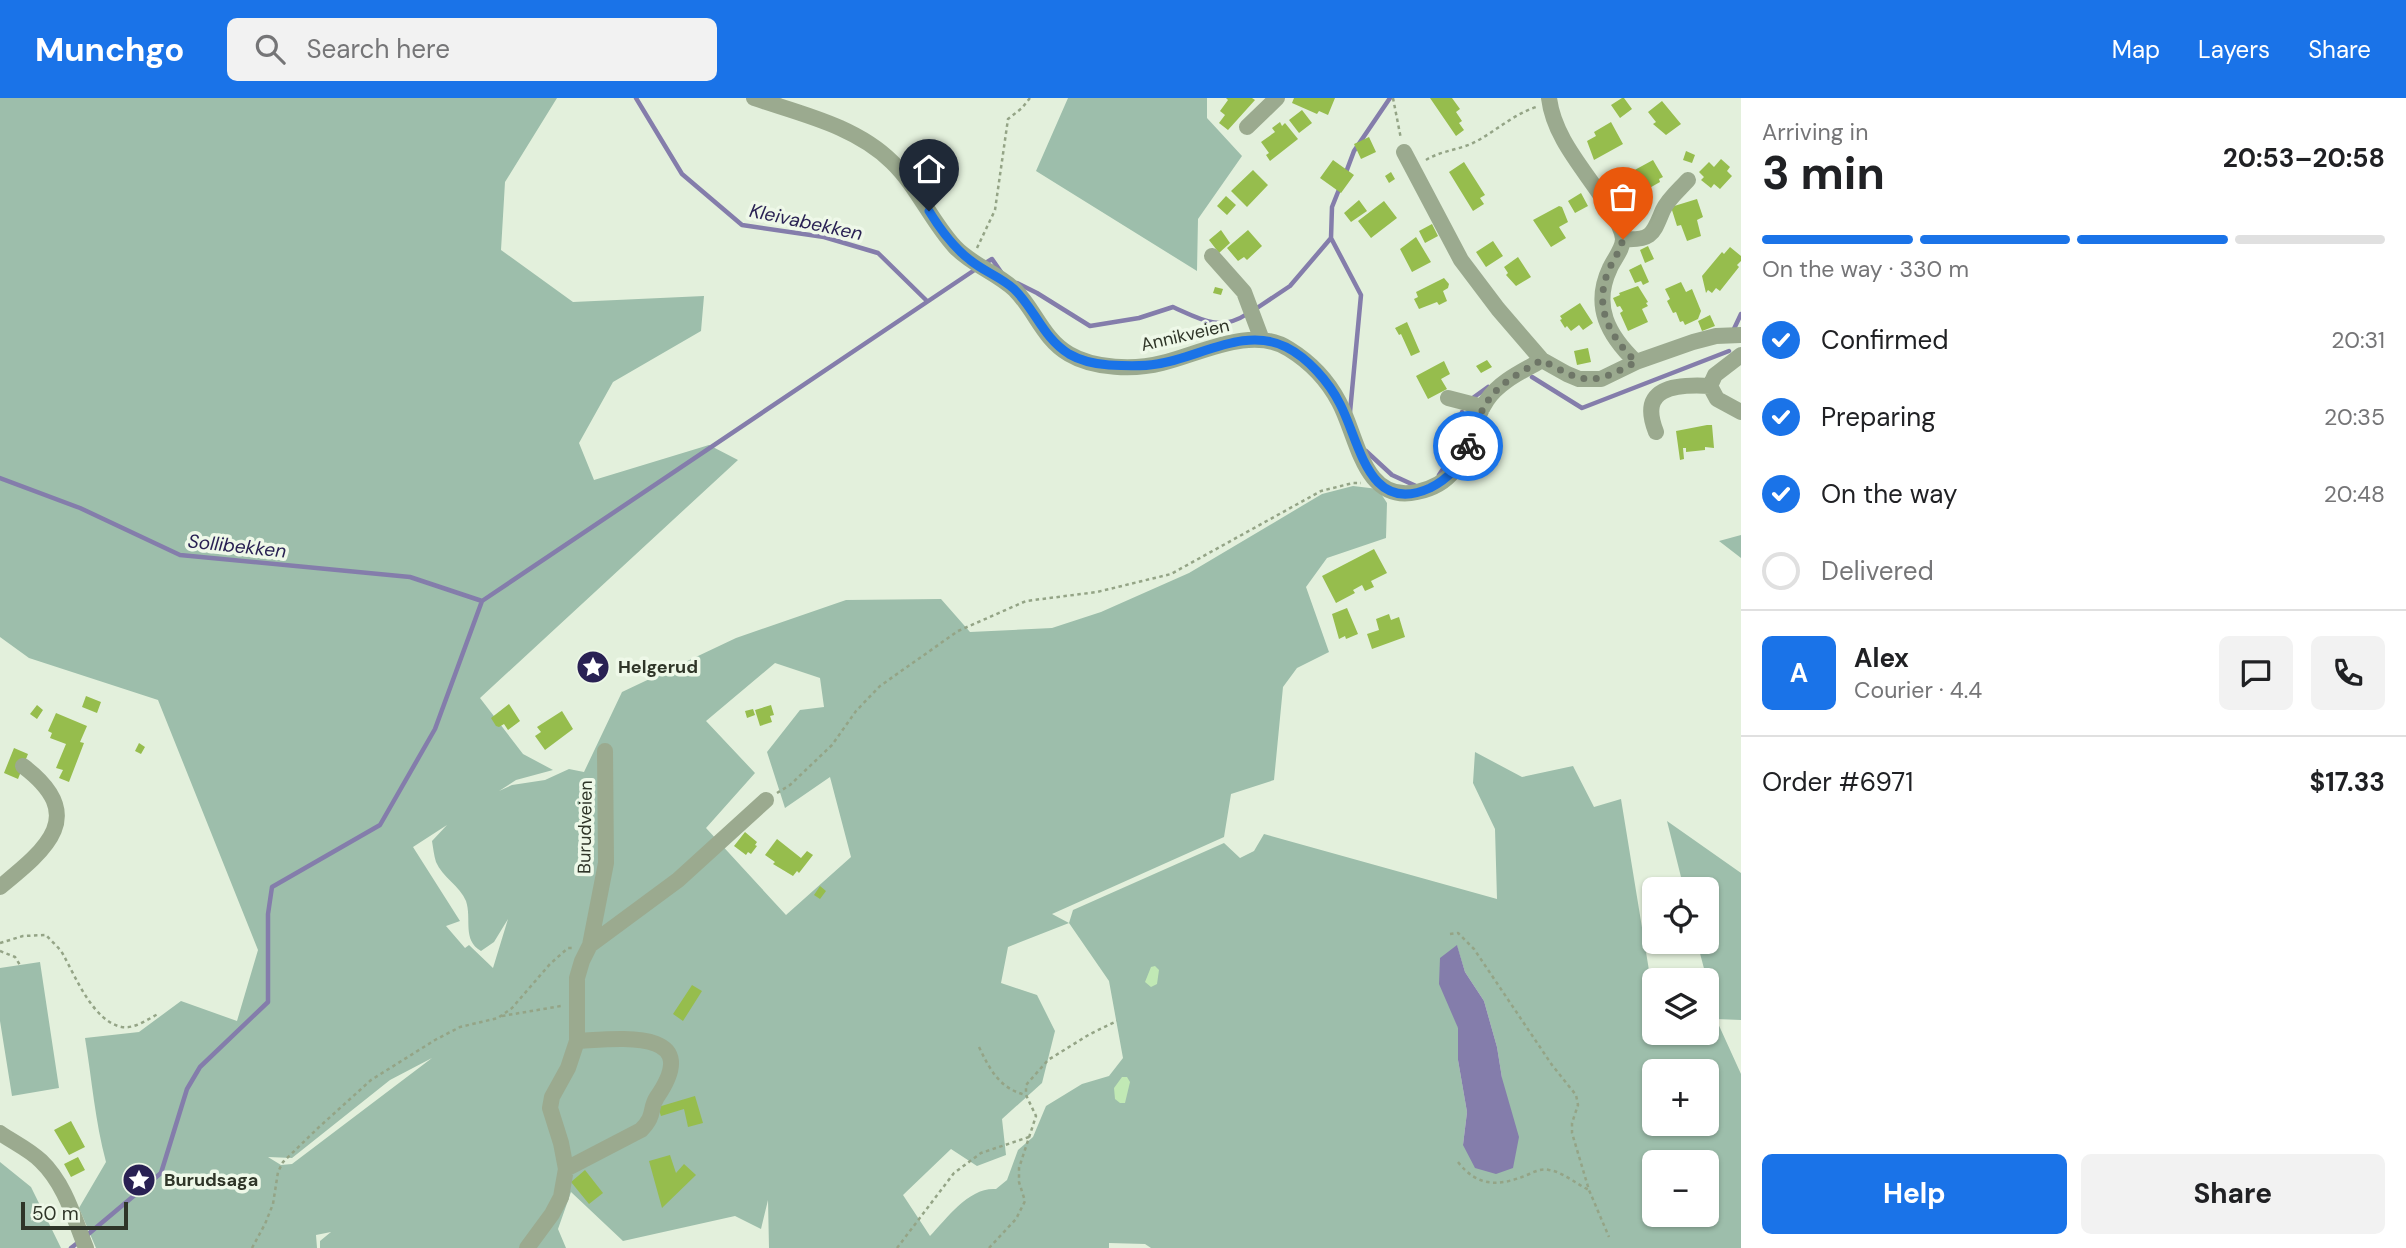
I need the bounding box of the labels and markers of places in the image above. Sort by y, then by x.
pin [899,139,959,211]
pin [1593,167,1653,239]
place icon: Helgerud [574,648,612,686]
place label: Helgerud [618,655,698,679]
place icon: Burudsaga [120,1161,158,1199]
place label: Burudsaga [164,1168,258,1192]

